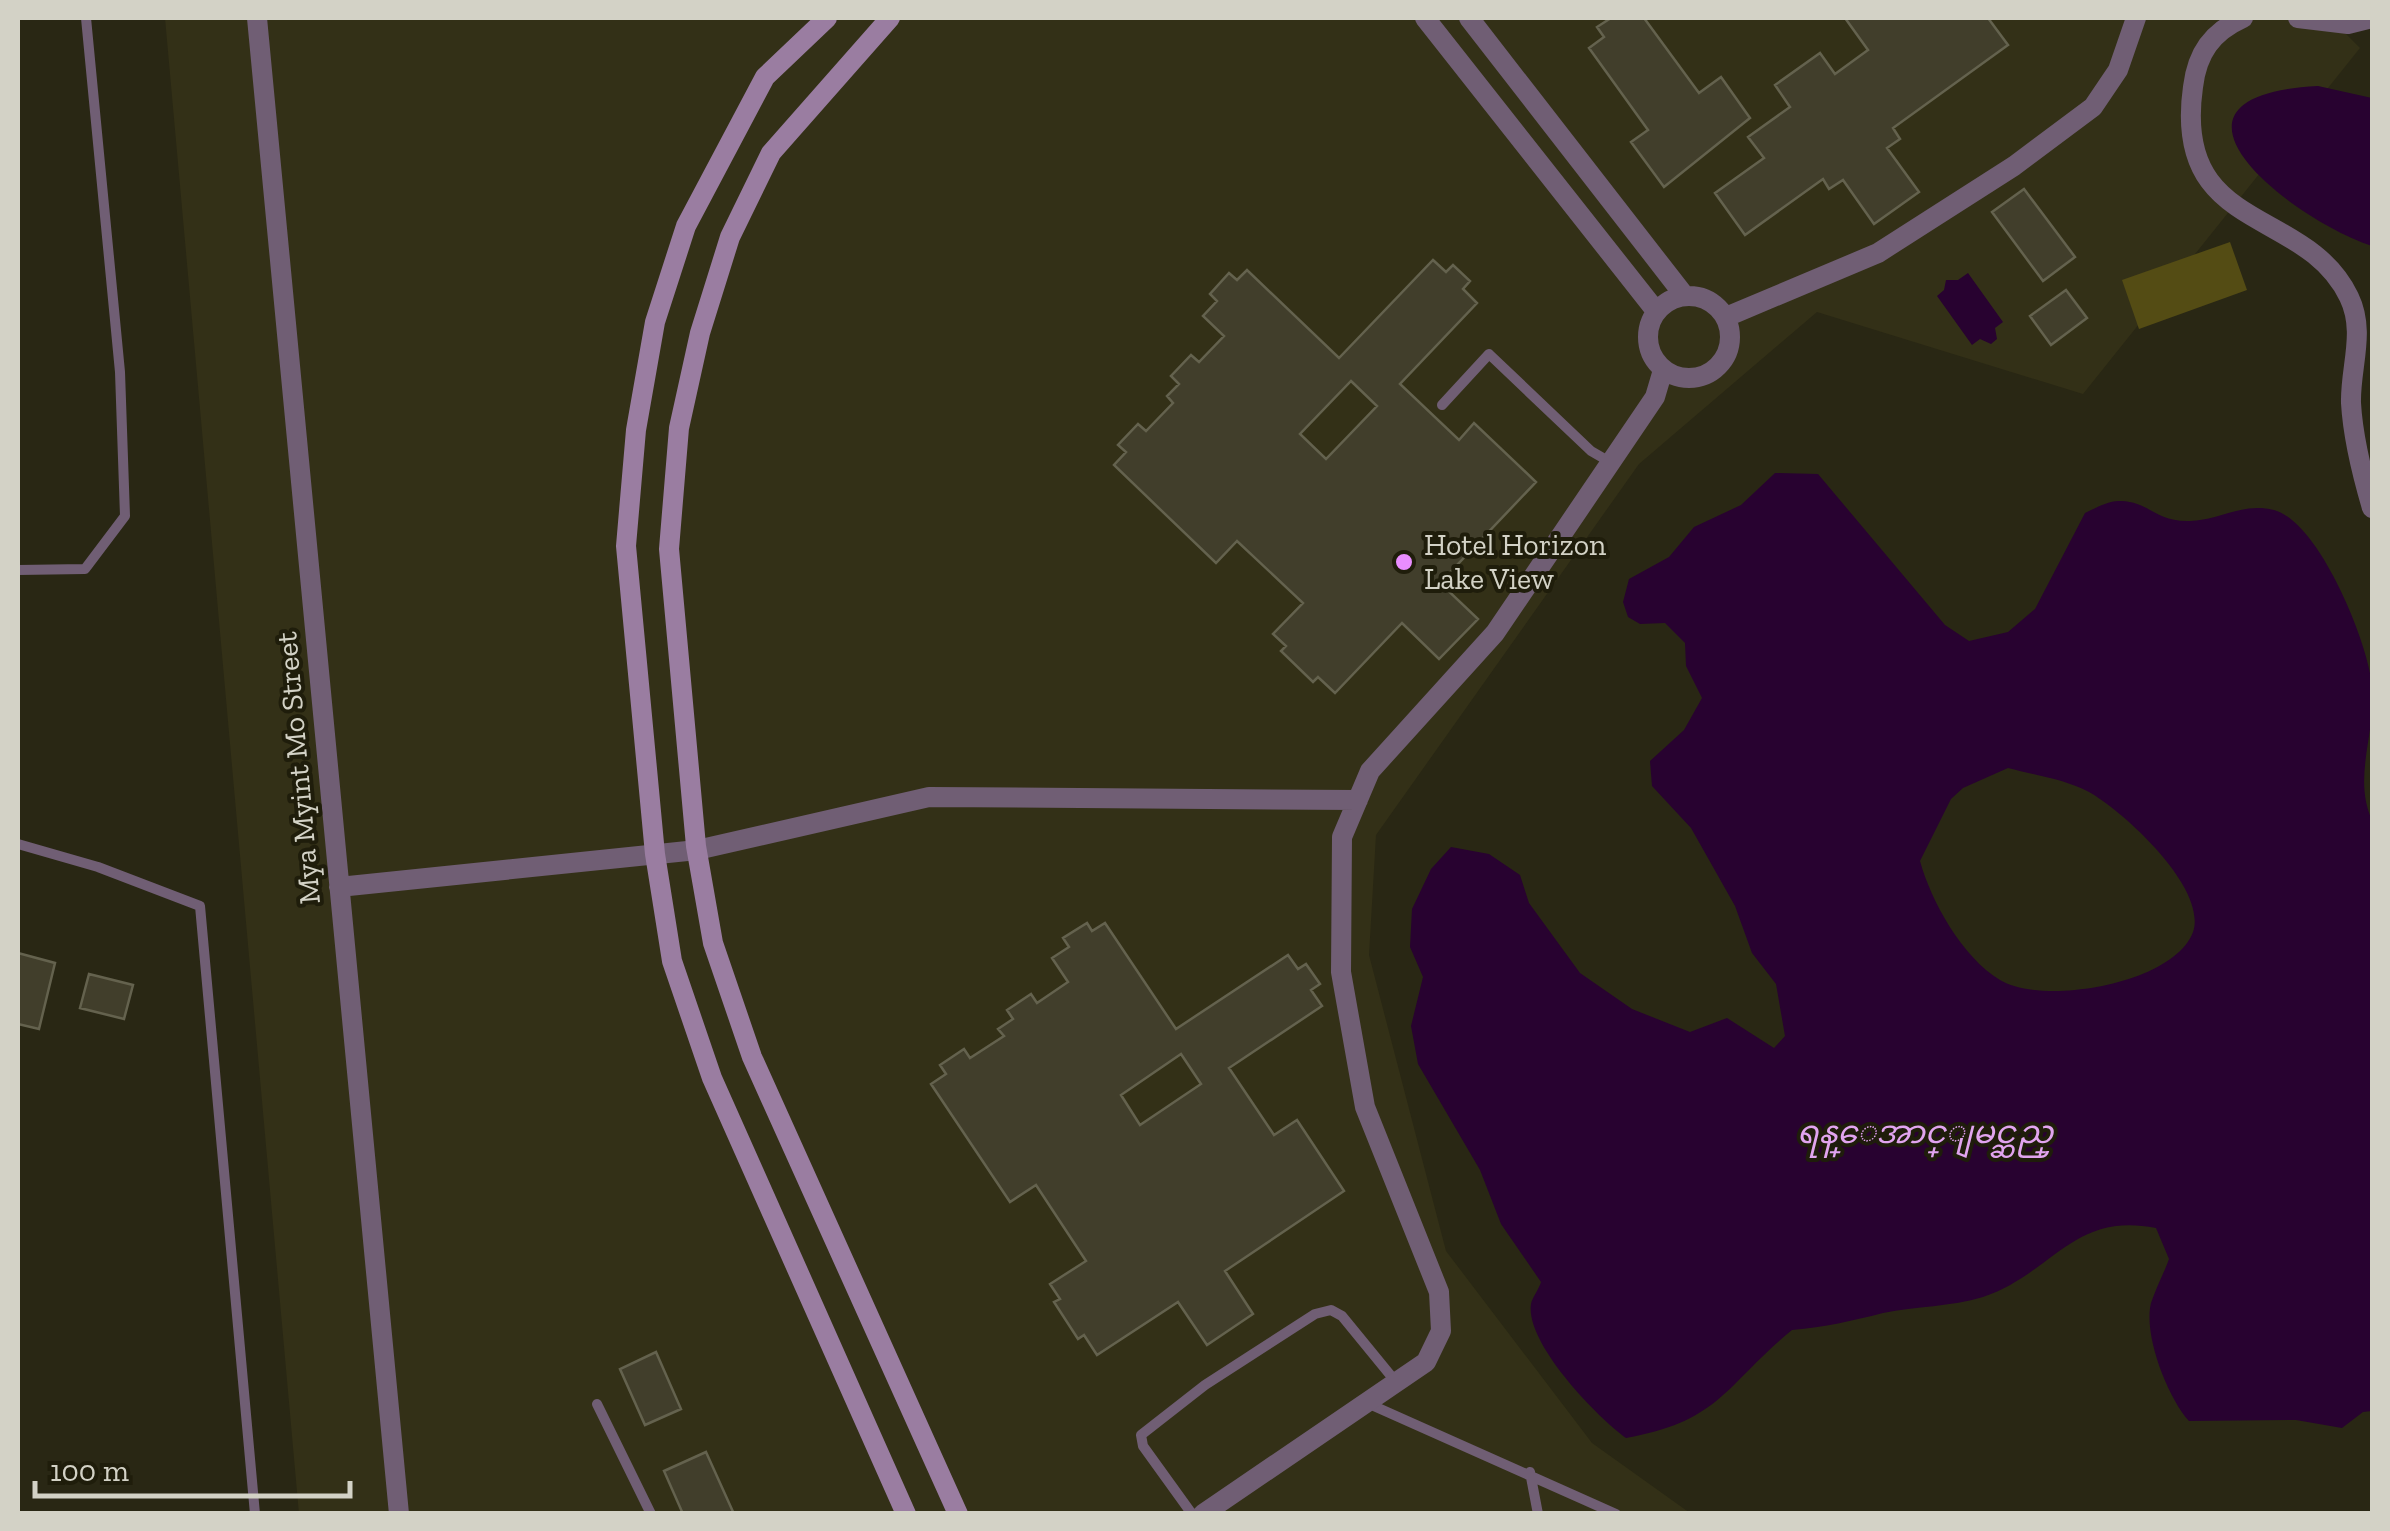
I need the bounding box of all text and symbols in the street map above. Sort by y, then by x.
place label: Hotel Horizon Lake View [1424,527,1606,597]
marker: Hotel Horizon Lake View [1393,551,1415,573]
street label: Mya Myint Mo Street [268,630,328,906]
water label: ရန္ေအာင္ျမင္ဆည္ [1797,1113,2055,1159]
scale bar [35,1436,350,1498]
text: 100 m [50,1453,129,1489]

